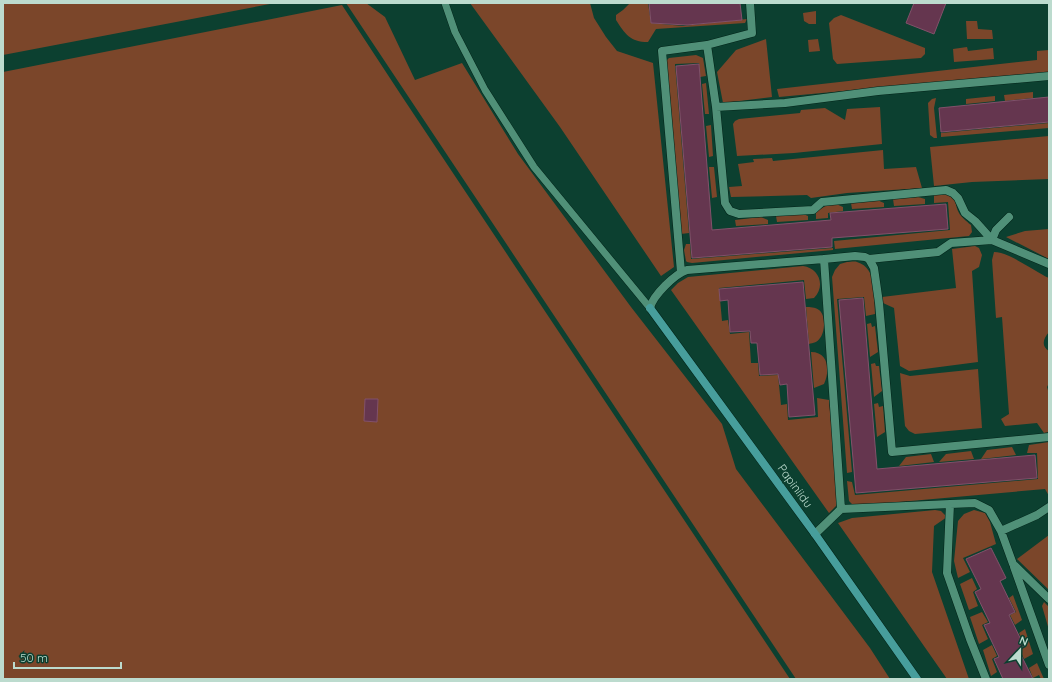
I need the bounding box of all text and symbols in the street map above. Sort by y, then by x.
street label: Papiniidu [774,461,816,511]
north arrow [1000,630,1040,670]
text: N [1017,633,1030,649]
scale bar [14,644,121,670]
text: 50 m [20,650,48,665]

